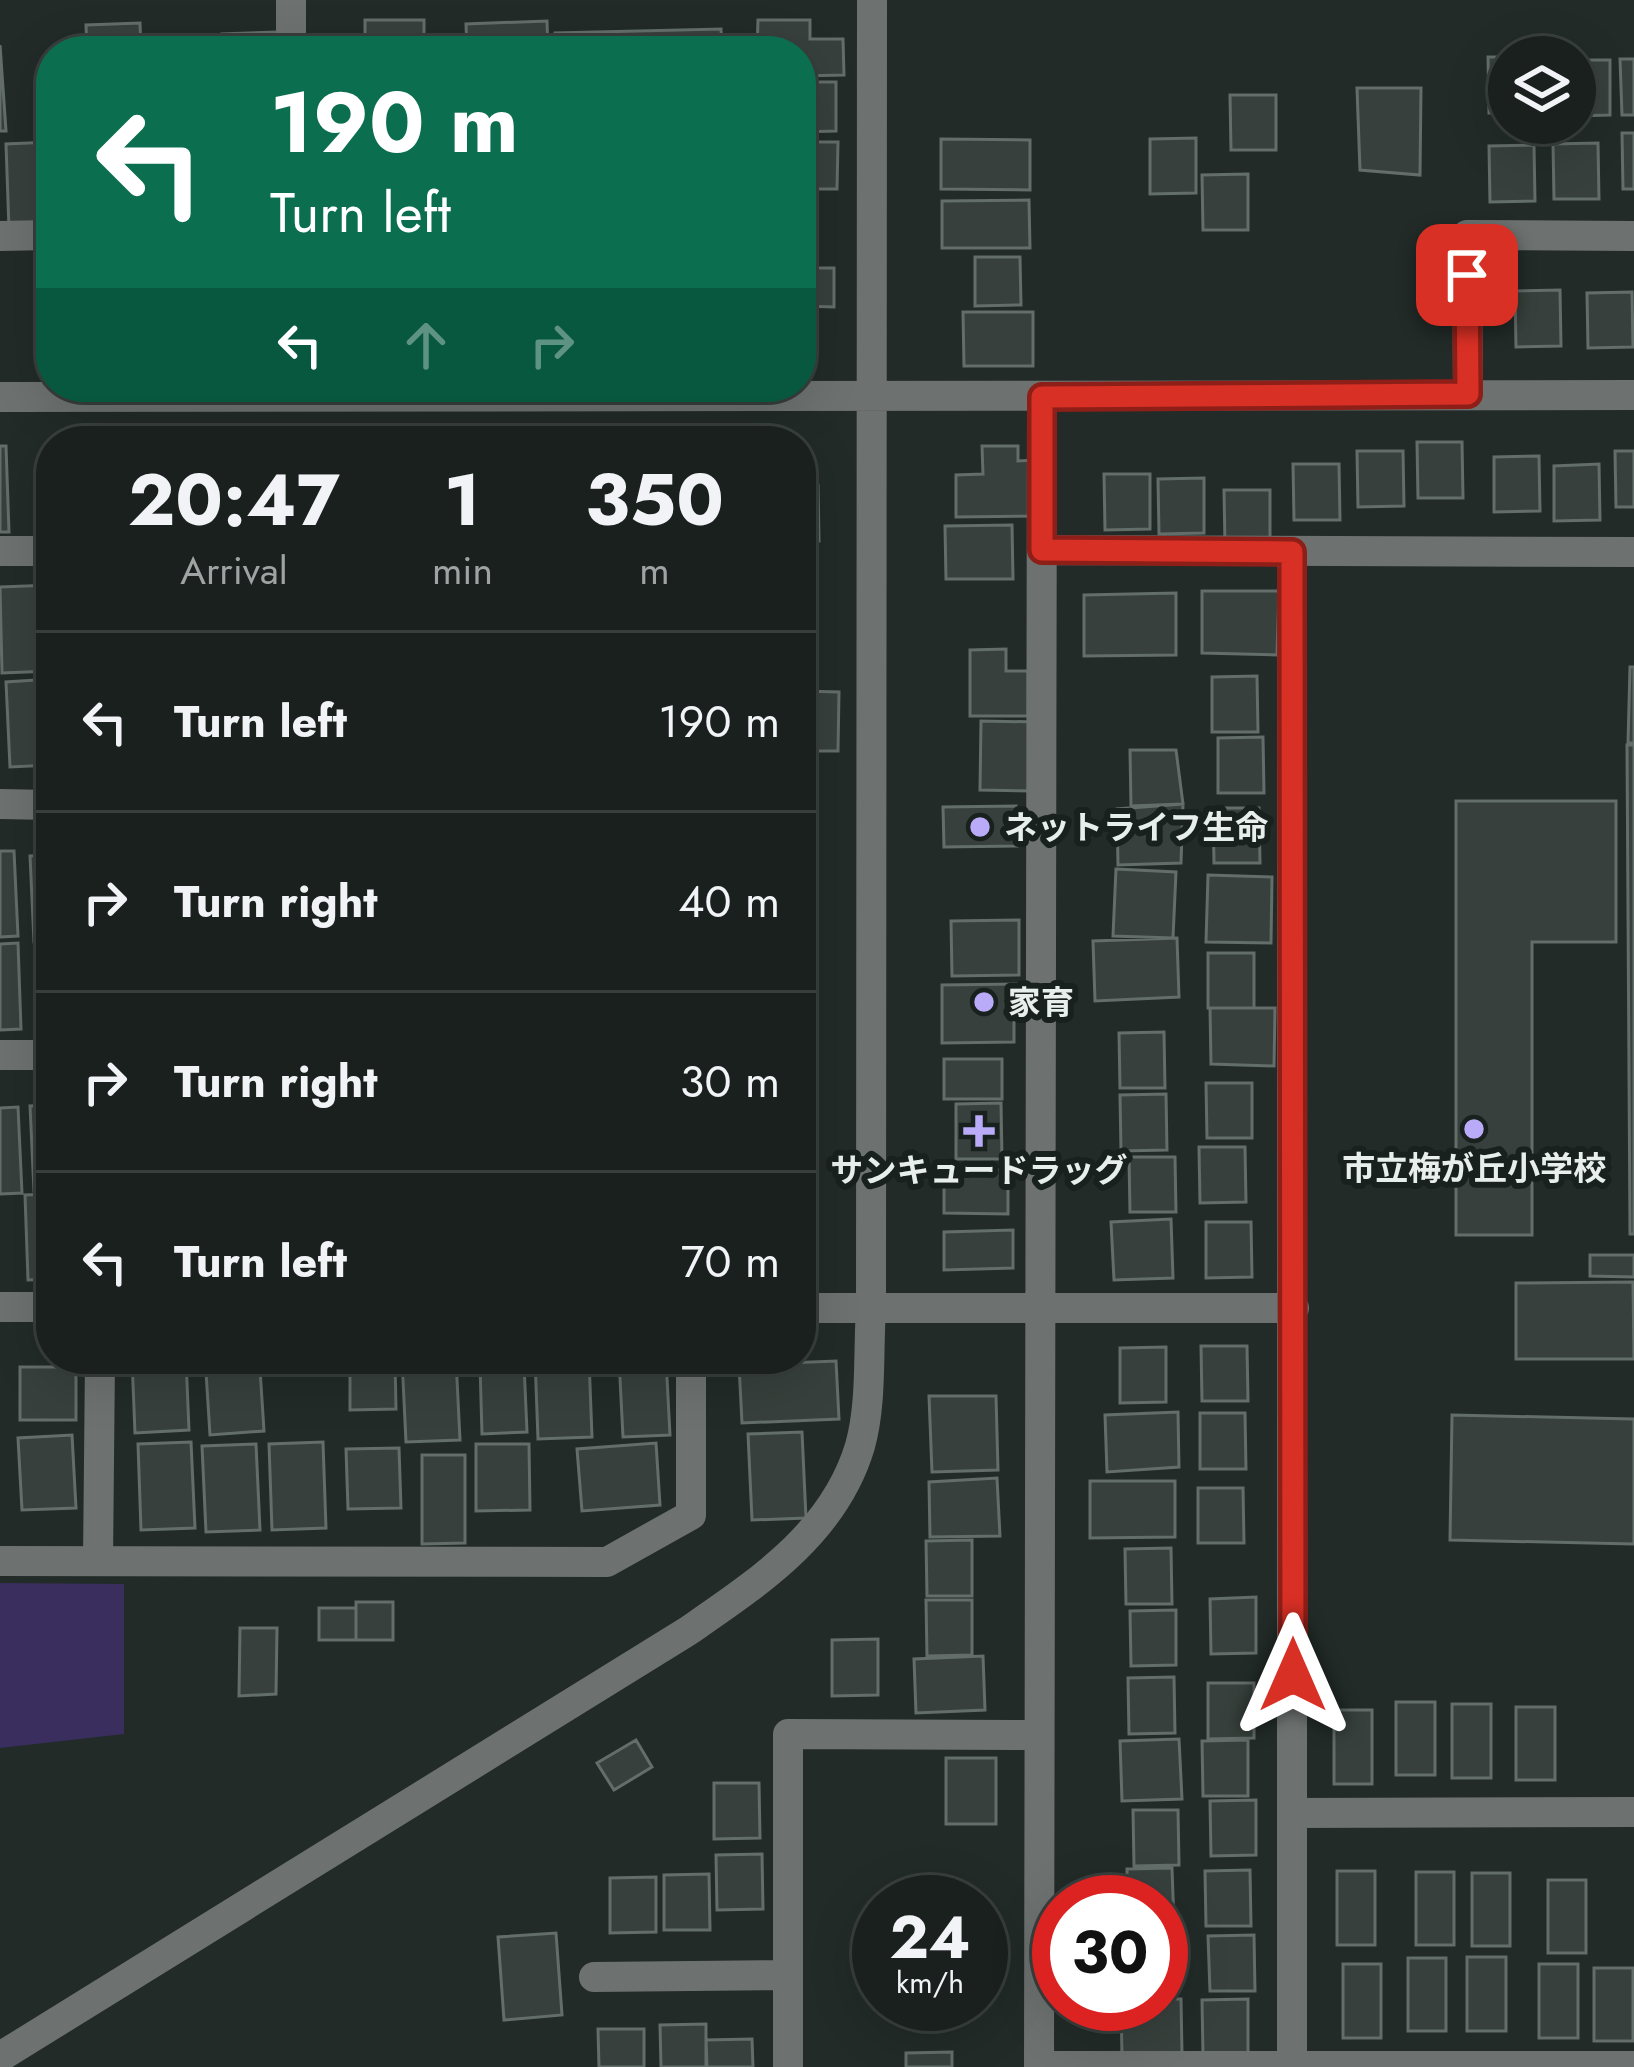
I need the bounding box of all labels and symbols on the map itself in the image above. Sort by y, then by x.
pin [1416,224,1518,326]
place label: ネットライフ生命 [1004,804,1268,851]
marker: ネットライフ生命 [967,814,993,840]
place label: 家育 [1008,979,1074,1026]
marker: 家育 [971,989,997,1015]
marker: 市立梅が丘小学校 [1461,1116,1487,1142]
marker: サンキュードラッグ [966,1118,992,1144]
place label: 市立梅が丘小学校 [1342,1145,1606,1192]
place label: サンキュードラッグ [831,1147,1128,1194]
position arrow [1230,1612,1356,1738]
speed limit sign: 30 [1032,1875,1188,2031]

